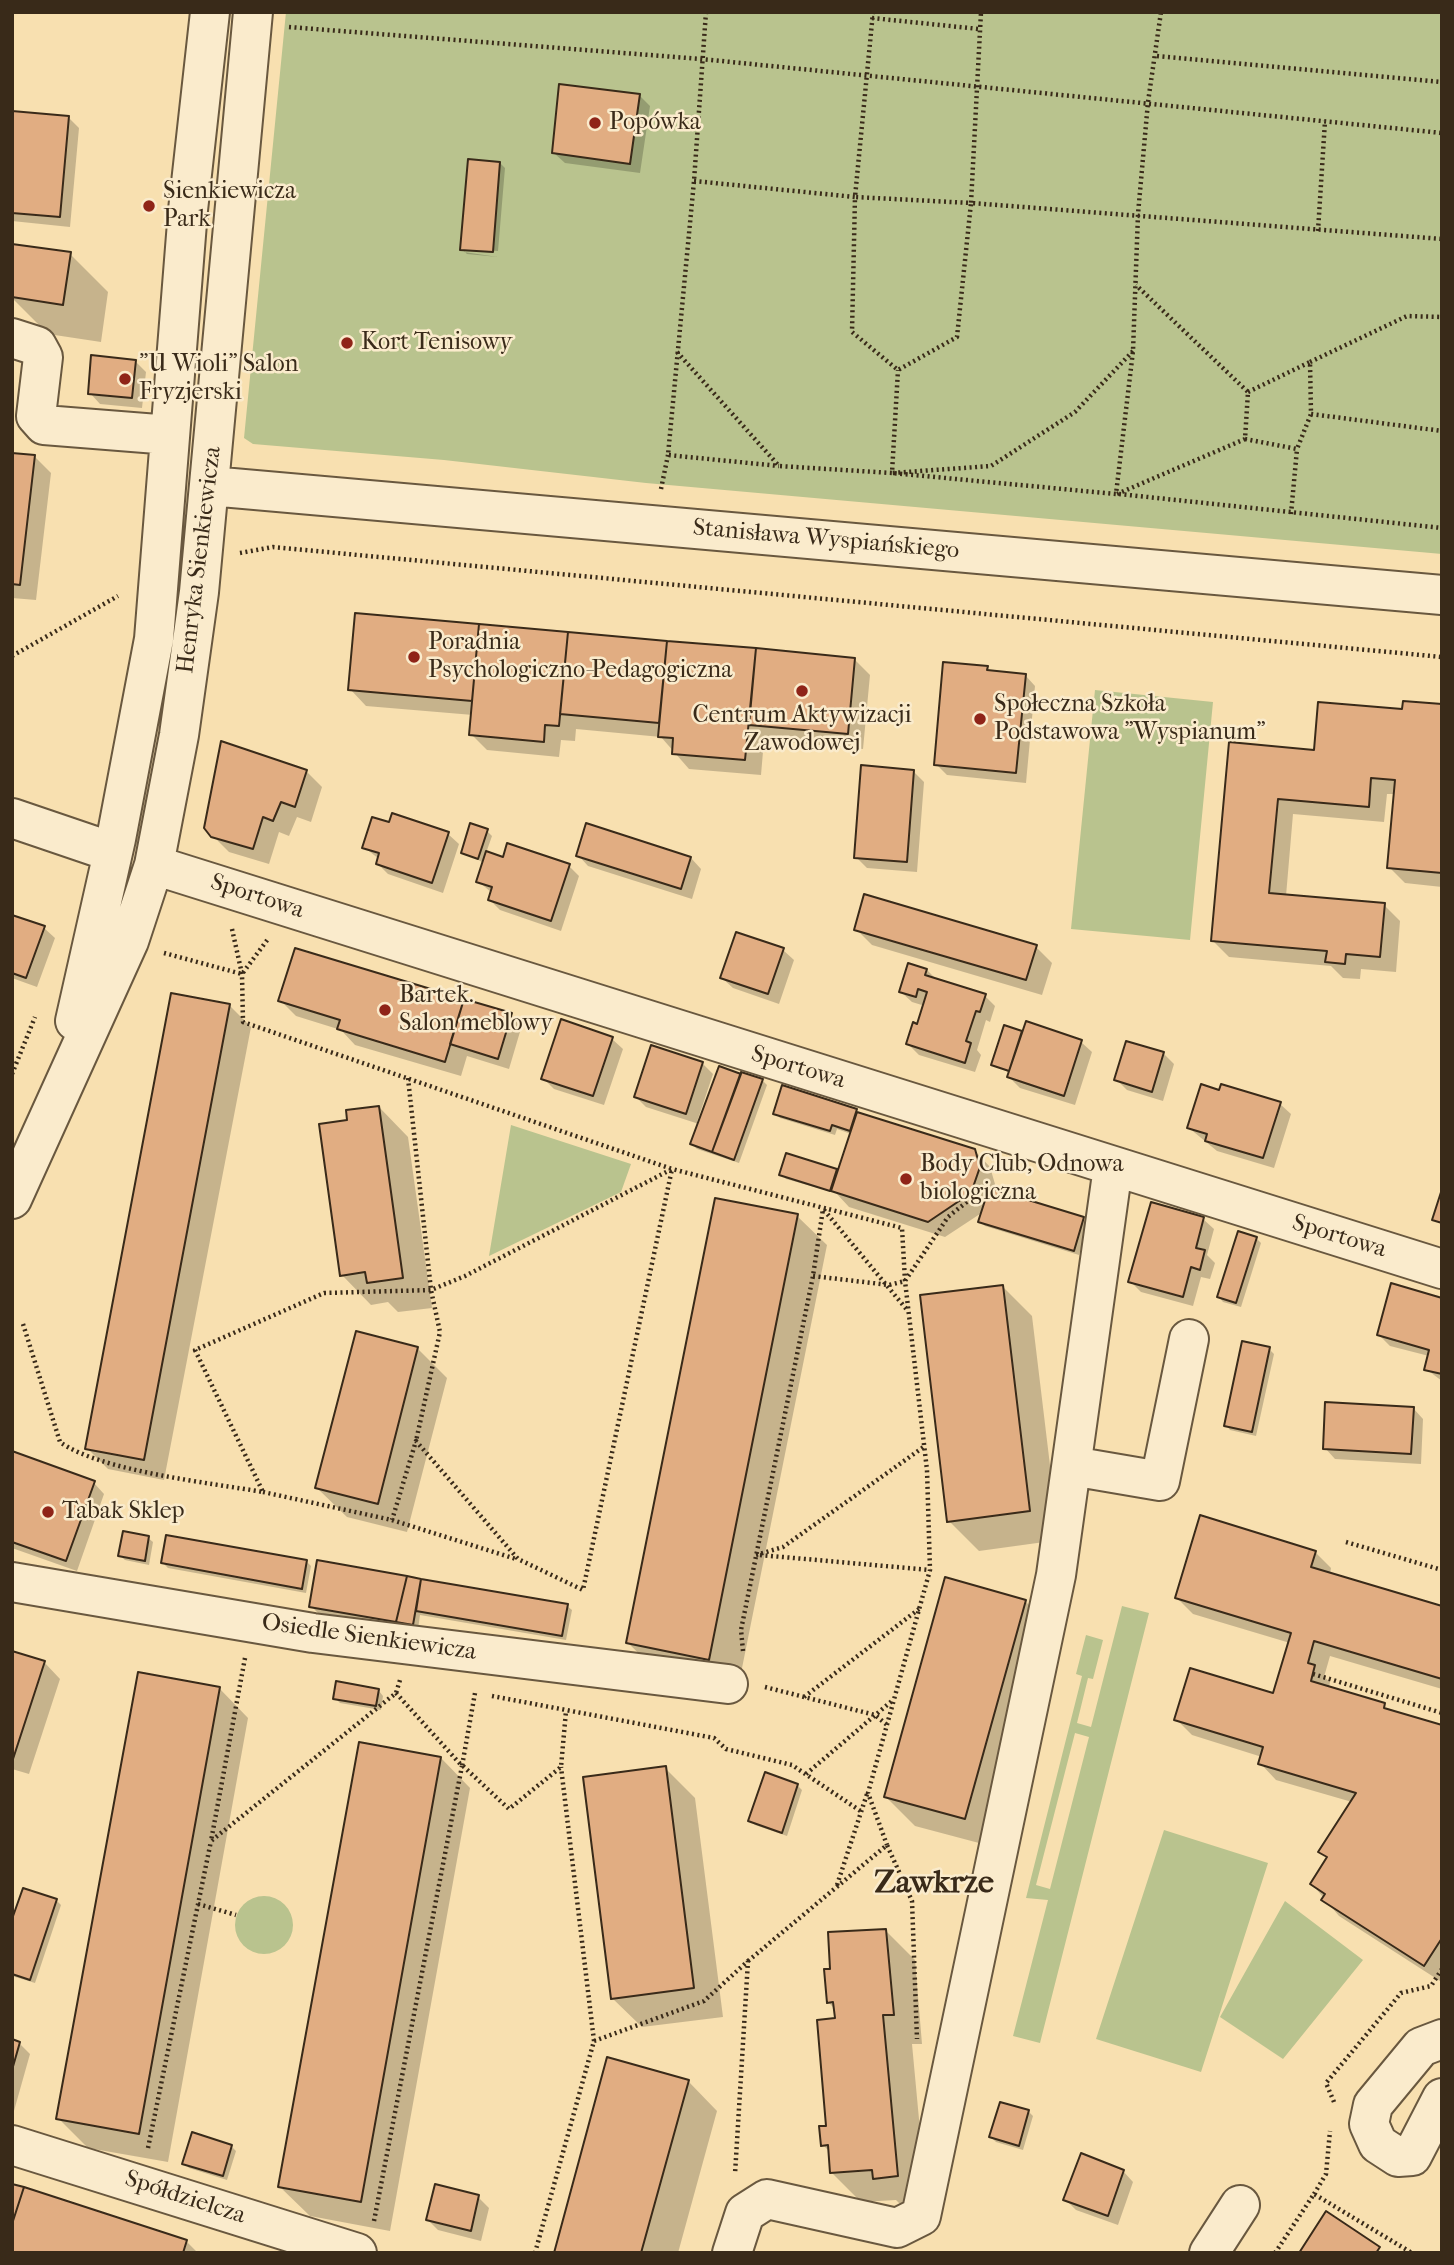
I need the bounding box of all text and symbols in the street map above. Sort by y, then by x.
place label: Popówka [609,109,701,137]
marker: Popówka [587,115,603,131]
place label: Sienkiewicza Park [163,178,296,234]
marker: Sienkiewicza Park [141,198,157,214]
place label: Kort Tenisowy [361,329,512,357]
marker: Kort Tenisowy [339,335,355,351]
place label: "U Wioli" Salon Fryzjerski [139,351,299,407]
marker: "U Wioli" Salon Fryzjerski [117,371,133,387]
street label: Henryka Sienkiewicza [172,445,228,675]
street label: Stanisława Wyspiańskiego [692,514,960,566]
place label: Poradnia Psychologiczno-Pedagogiczna [428,629,732,685]
marker: Poradnia Psychologiczno-Pedagogiczna [406,649,422,665]
marker: Centrum Aktywizacji Zawodowej [794,683,810,699]
place label: Społeczna Szkoła Podstawowa "Wyspianum" [994,691,1266,747]
place label: Centrum Aktywizacji Zawodowej [692,702,912,758]
marker: Społeczna Szkoła Podstawowa "Wyspianum" [972,711,988,727]
street label: Sportowa [207,868,307,926]
place label: Bartek. Salon meblowy [399,982,553,1038]
marker: Bartek. Salon meblowy [377,1002,393,1018]
street label: Sportowa [748,1040,848,1096]
place label: Body Club, Odnowa biologiczna [920,1151,1124,1207]
marker: Body Club, Odnowa biologiczna [898,1171,914,1187]
street label: Sportowa [1289,1209,1389,1265]
place label: Tabak Sklep [62,1498,185,1526]
marker: Tabak Sklep [40,1504,56,1520]
street label: Osiedle Sienkiewicza [260,1609,478,1667]
district label: Zawkrze [874,1865,994,1903]
street label: Spółdzielcza [121,2165,249,2231]

